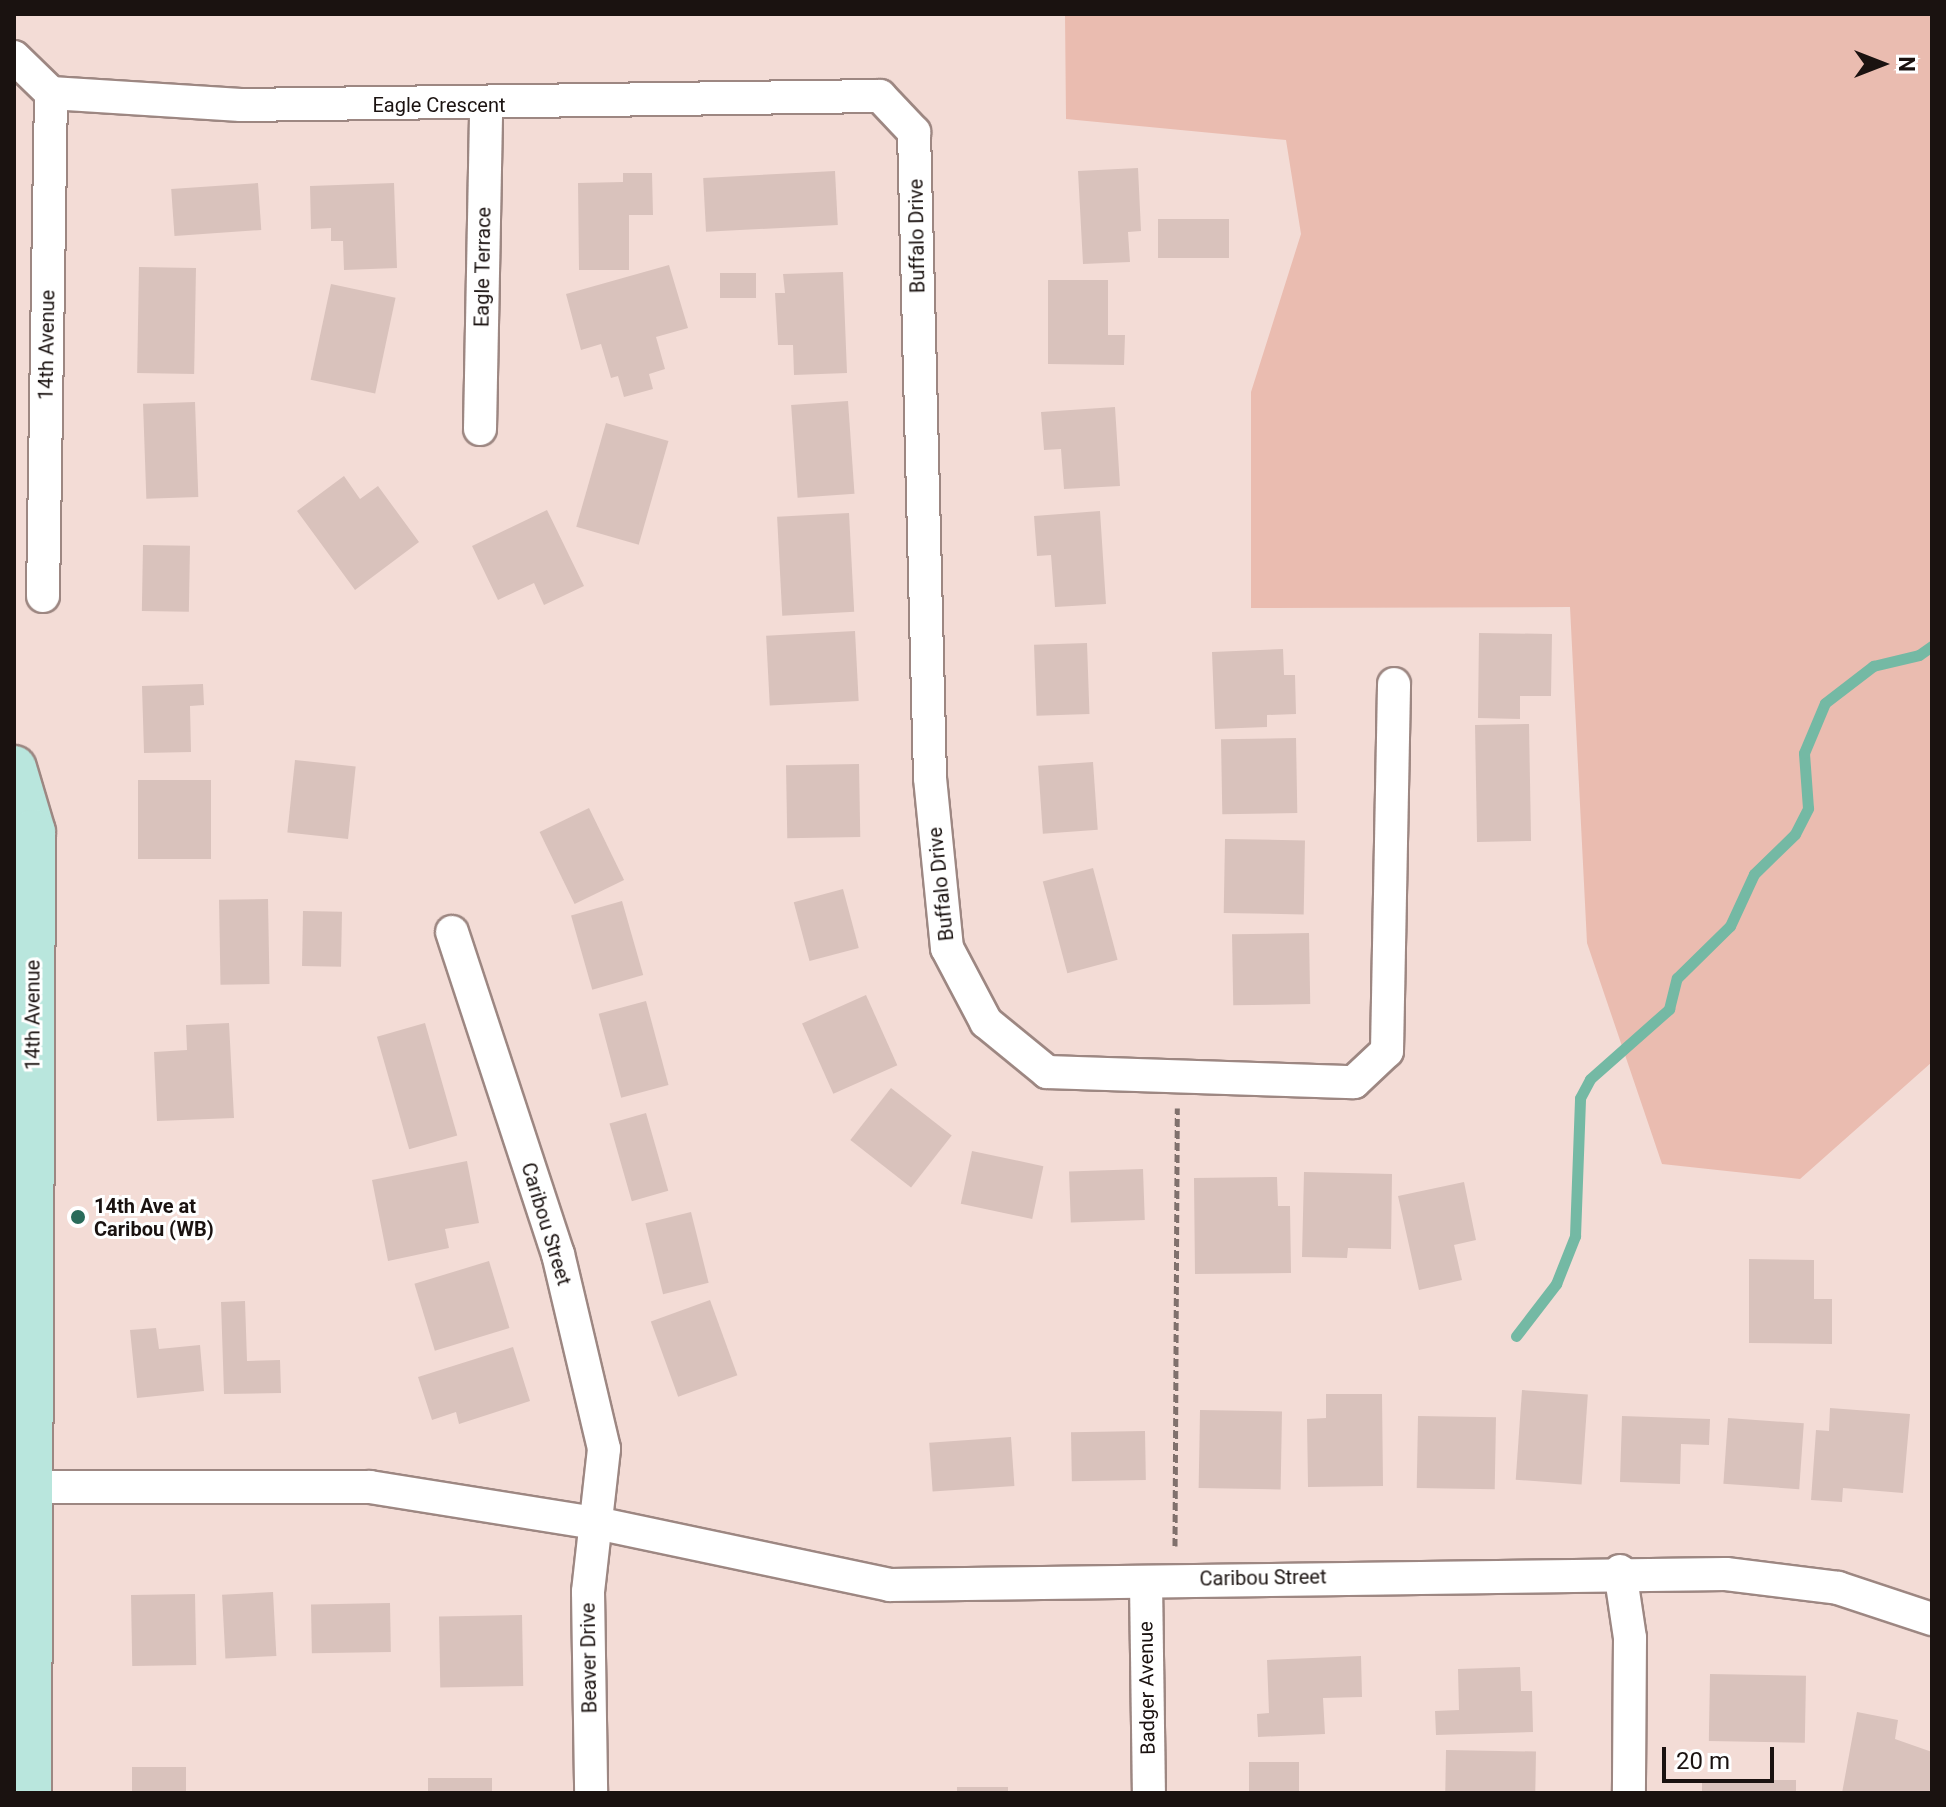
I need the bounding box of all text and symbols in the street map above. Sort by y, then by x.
north arrow [1842,24,1922,104]
text: N [1894,56,1919,72]
street label: Eagle Crescent [372,93,506,117]
street label: Buffalo Drive [904,179,930,293]
street label: Eagle Terrace [470,207,496,327]
street label: 14th Avenue [34,290,60,400]
street label: Buffalo Drive [923,826,959,942]
street label: 14th Avenue [21,960,45,1070]
street label: Caribou Street [516,1160,576,1288]
place label: 14th Ave at Caribou (WB) [94,1194,214,1241]
marker: 14th Ave at Caribou (WB) [69,1208,87,1226]
street label: Caribou Street [1199,1565,1327,1591]
street label: Beaver Drive [576,1602,602,1714]
street label: Badger Avenue [1134,1621,1160,1755]
scale bar [1666,1731,1778,1781]
text: 20 m [1676,1747,1730,1775]

